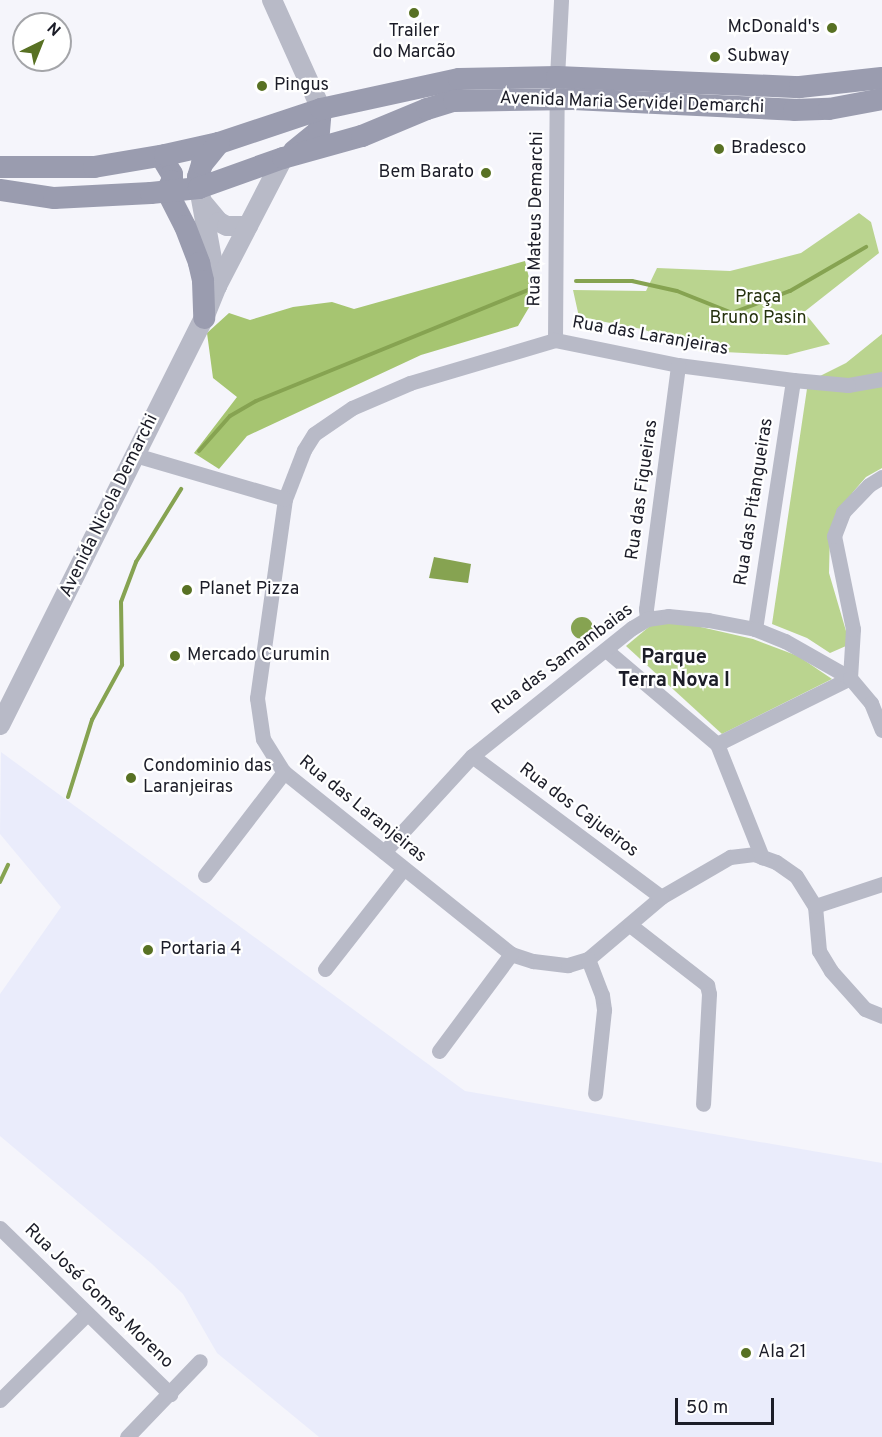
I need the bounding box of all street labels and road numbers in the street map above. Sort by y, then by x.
street label: Avenida Maria Servidei Demarchi [499,89,765,119]
street label: Rua Mateus Demarchi [525,131,549,307]
street label: Rua das Laranjeiras [570,313,730,361]
street label: Avenida Nicola Demarchi [56,411,164,601]
street label: Rua das Pitangueiras [731,417,779,587]
street label: Rua das Figueiras [622,418,664,562]
street label: Rua das Samambaias [488,600,638,720]
street label: Rua das Laranjeiras [294,752,430,868]
street label: Rua dos Cajueiros [514,759,642,863]
street label: Rua José Gomes Moreno [19,1220,177,1374]

